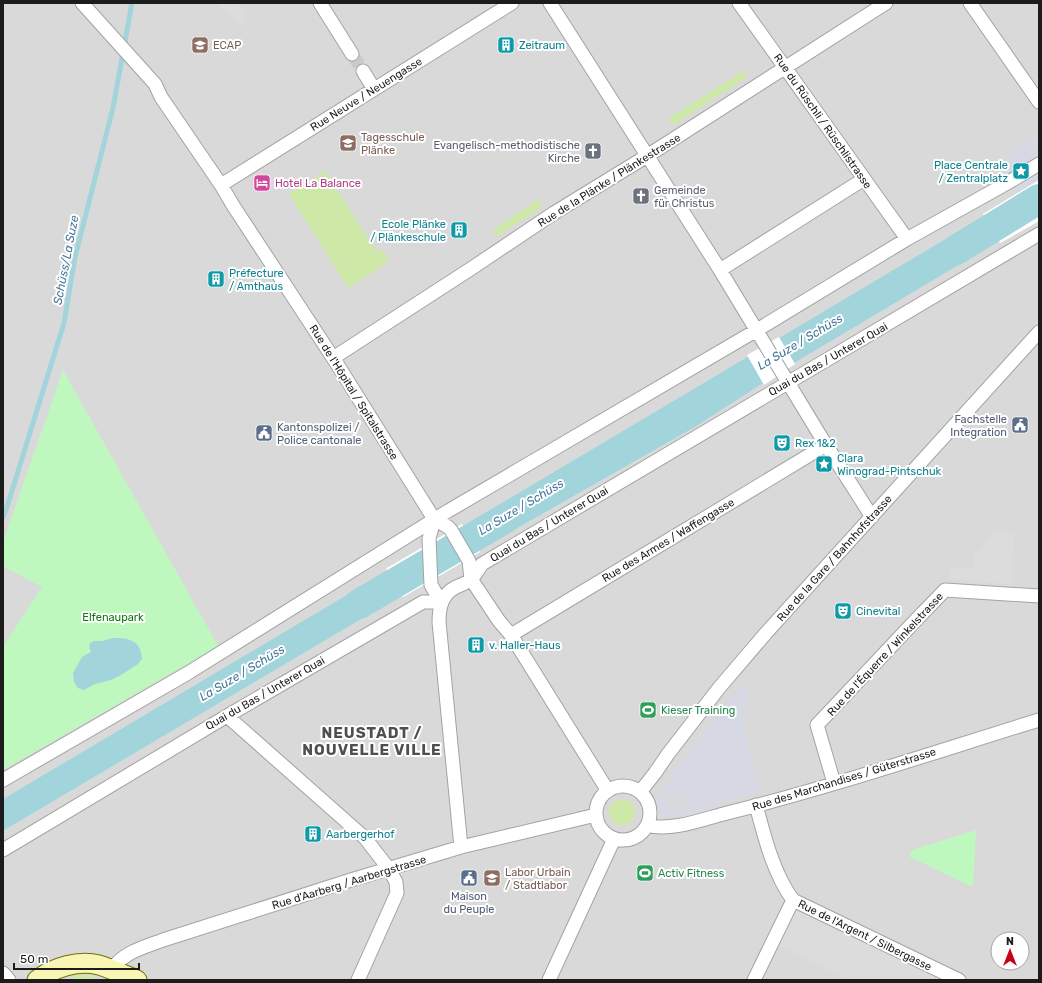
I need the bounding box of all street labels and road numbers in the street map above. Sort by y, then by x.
street label: Rue du Rüschli / Rüschlistrasse [771,51,874,191]
street label: Rue Neuve / Neuengasse [308,55,424,134]
street label: Rue de la Plänke / Plänkestrasse [536,131,683,230]
street label: Quai du Bas / Unterer Quai [766,320,890,399]
street label: Rue de l'Hôpital / Spitalstrasse [307,322,401,462]
street label: Quai du Bas / Unterer Quai [488,484,611,565]
street label: Rue de la Gare / Bahnhofstrasse [774,493,895,624]
street label: Rue des Armes / Waffengasse [600,496,737,585]
street label: Rue de l'Équerre / Winkelstrasse [825,590,946,719]
street label: Quai du Bas / Unterer Quai [203,654,327,733]
street label: Rue des Marchandises / Güterstrasse [751,745,938,814]
street label: Rue d'Aarberg / Aarbergstrasse [270,853,428,912]
street label: Rue de l'Argent / Silbergasse [796,897,934,974]

